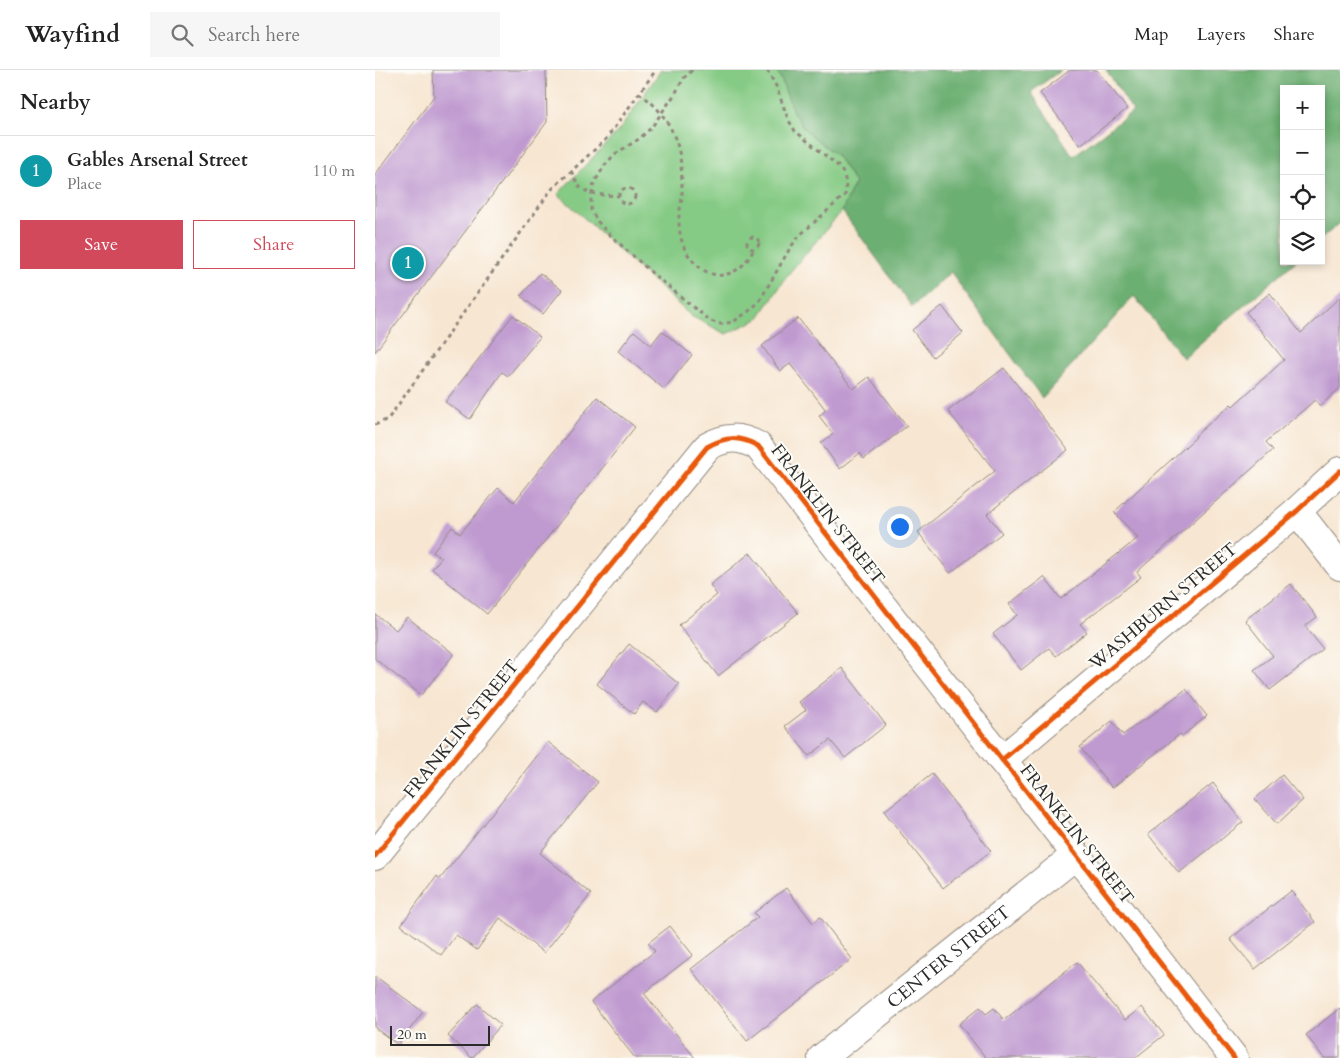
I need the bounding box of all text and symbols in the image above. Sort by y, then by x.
search box [150,12,500,57]
text: Wayfind [25,18,120,51]
icon: search [168,21,196,49]
text: Search here [208,22,300,48]
text: Map [1134,22,1169,47]
text: Layers [1197,22,1246,47]
text: Share [1274,22,1315,47]
map controls [1280,85,1325,265]
button: + [1280,85,1325,130]
text: Nearby [20,88,91,117]
button: − [1280,130,1325,175]
text: Gables Arsenal Street [67,147,248,173]
text: 1 [32,160,40,182]
text: 110 m [313,160,355,182]
text: Place [67,173,102,195]
button: locate [1280,175,1325,220]
button: Save [20,220,183,269]
button: Share [193,220,355,269]
button: layers [1280,220,1325,265]
pin: 1 [392,244,424,282]
street label: FRANKLIN STREET [765,439,890,590]
your location [887,514,913,540]
street label: WASHBURN STREET [1083,537,1243,677]
street label: FRANKLIN STREET [398,655,525,804]
street label: FRANKLIN STREET [1014,759,1139,910]
street label: CENTER STREET [882,900,1016,1014]
scale bar [390,1023,490,1046]
text: 20 m [397,1025,427,1044]

